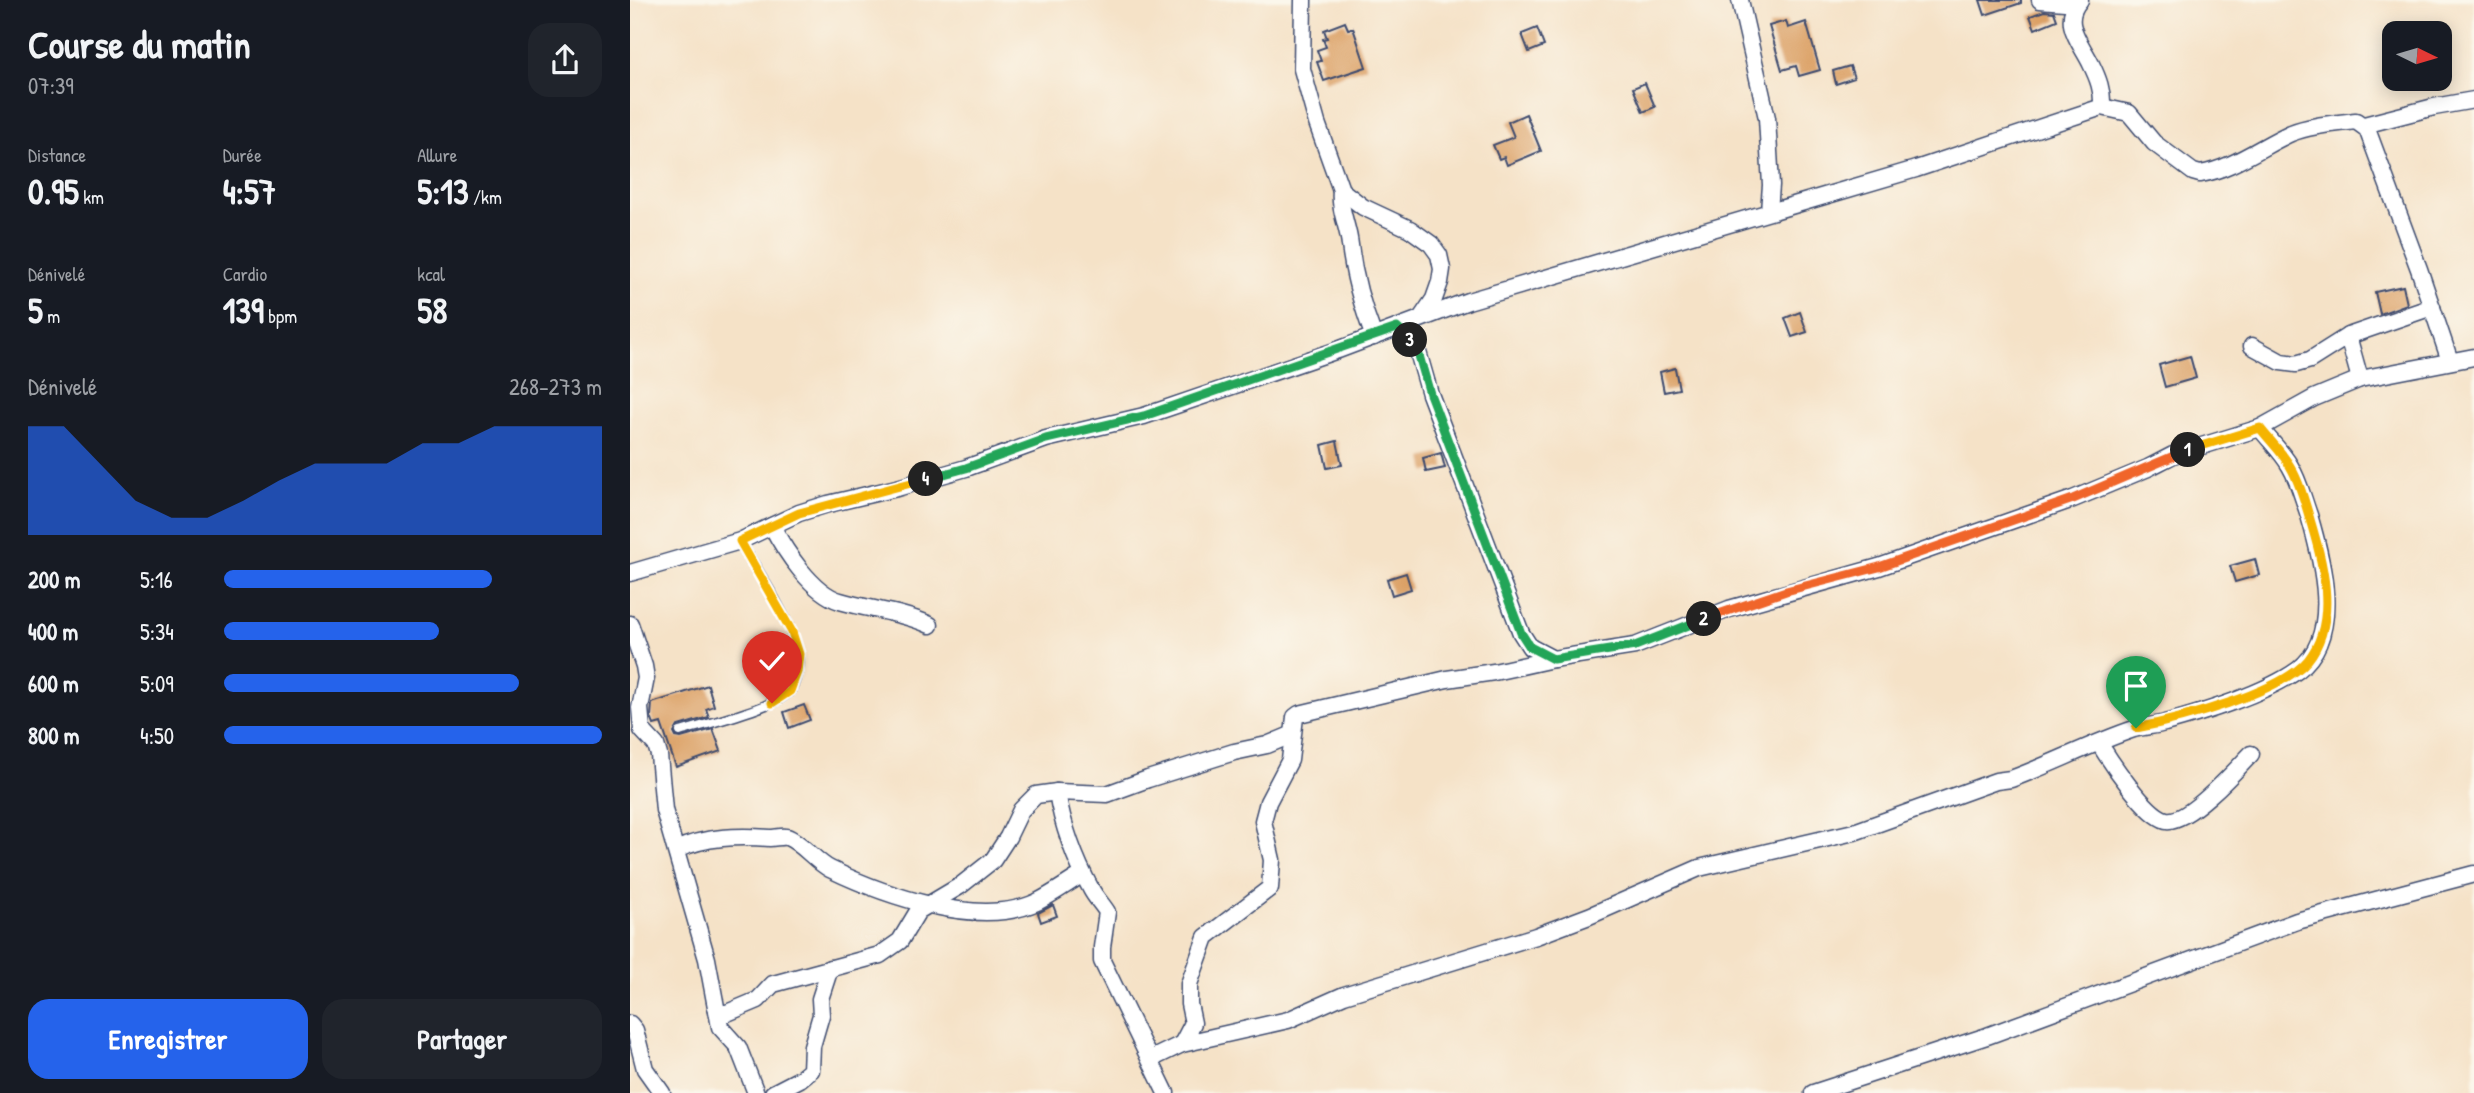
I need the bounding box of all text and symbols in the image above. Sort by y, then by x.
text: Course du matin [28,18,251,70]
north arrow [2382,21,2452,91]
map controls [2382,21,2452,91]
button: share [528,23,602,97]
text: 07:39 [28,70,74,101]
text: Distance [28,142,86,168]
text: Durée [223,142,262,168]
text: Allure [417,142,457,168]
text: 0.95 [28,168,79,215]
text: 4:57 [223,168,276,215]
text: 5:13 [417,168,469,215]
text: km [79,184,104,210]
text: /km [469,184,502,210]
text: Dénivelé [28,261,85,287]
text: Cardio [223,261,267,287]
text: kcal [417,261,445,287]
text: 5 [28,287,43,334]
text: 139 [223,287,264,334]
text: 58 [417,287,447,334]
text: m [43,303,60,329]
text: bpm [264,303,297,329]
pin: 3 [1392,322,1428,358]
text: 3 [1405,326,1414,352]
text: Dénivelé [28,371,97,402]
text: 268–273 m [509,371,602,402]
pin: 1 [2170,433,2206,468]
text: 1 [2184,436,2191,462]
pin: 4 [908,462,944,496]
text: 4 [922,465,929,491]
text: 200 m [28,564,80,595]
text: 5:16 [140,564,173,595]
pin: 2 [1686,602,1722,636]
text: 2 [1699,605,1708,631]
text: 400 m [28,616,78,647]
text: 5:34 [140,616,174,647]
pin [742,631,802,703]
icon: check [753,642,791,680]
pin [2106,656,2166,728]
icon: arrive [2117,667,2155,705]
text: 600 m [28,668,79,699]
text: 5:09 [140,668,174,699]
text: 800 m [28,720,80,751]
text: 4:50 [140,720,174,751]
button: Enregistrer [28,999,308,1079]
button: Partager [322,999,602,1079]

